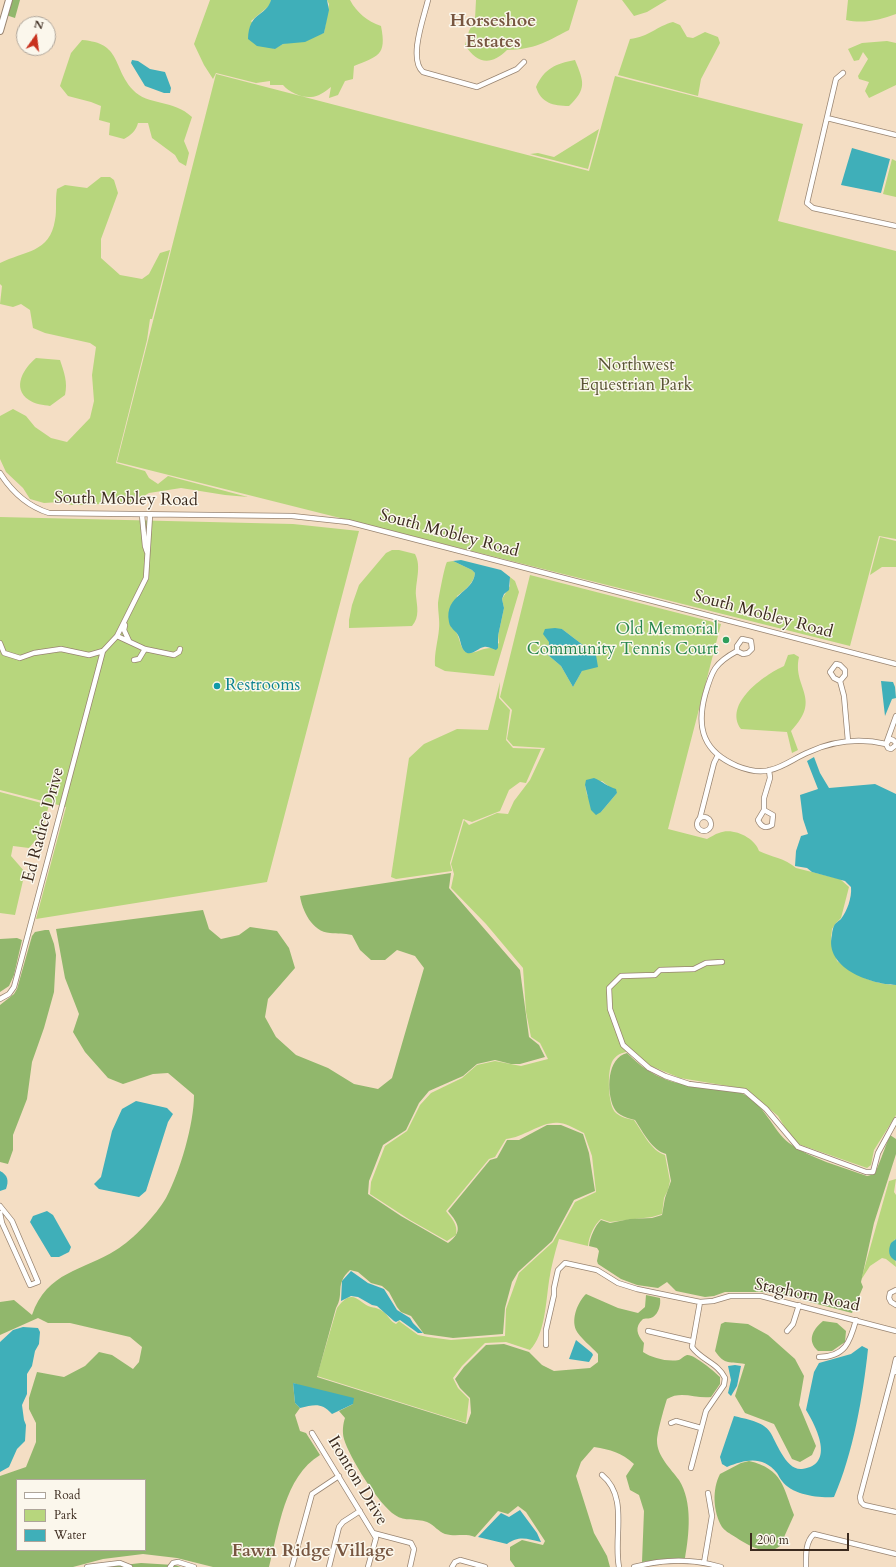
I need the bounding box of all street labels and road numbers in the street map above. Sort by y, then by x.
street label: South Mobley Road [54,489,198,511]
street label: South Mobley Road [377,506,521,562]
street label: South Mobley Road [691,587,835,643]
street label: Ed Radice Drive [19,765,69,885]
street label: Staghorn Road [753,1275,861,1317]
street label: Ironton Drive [322,1433,392,1529]

